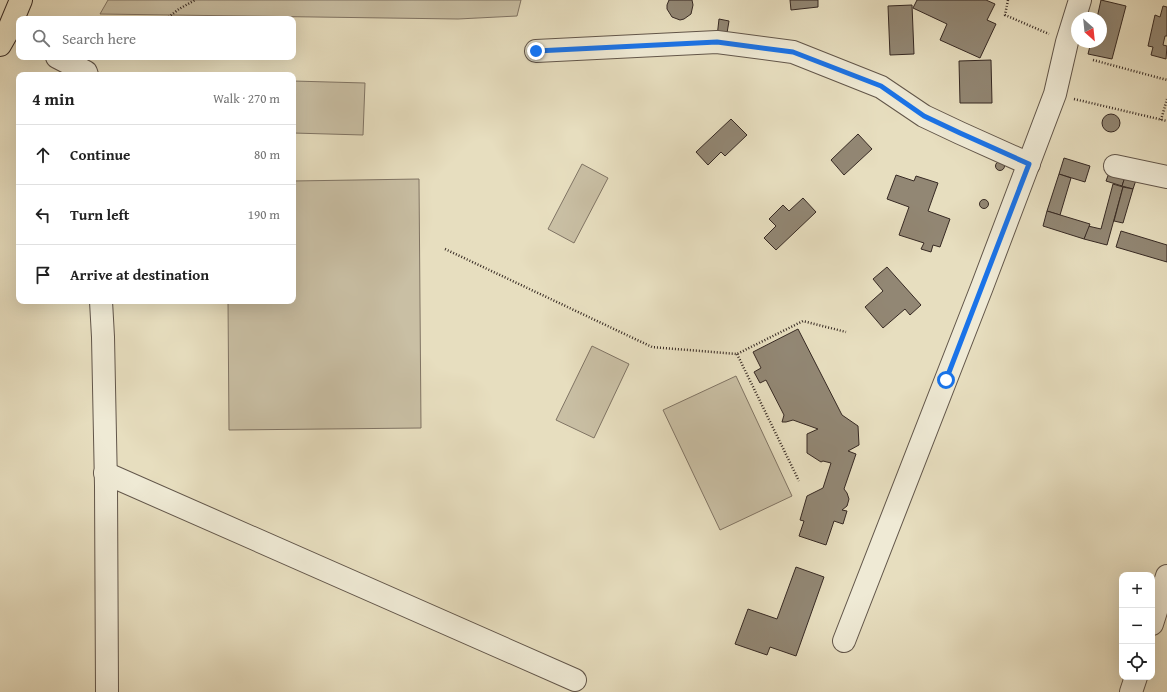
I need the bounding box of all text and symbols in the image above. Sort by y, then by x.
north arrow [1071,12,1107,48]
search box [16,16,296,60]
icon: search [30,27,52,49]
text: Search here [62,28,136,49]
route end [527,42,545,60]
text: 4 min [32,86,74,111]
text: Walk · 270 m [213,89,280,108]
icon: ahead [32,144,54,166]
text: Continue [70,144,131,165]
text: 80 m [254,145,280,164]
icon: left [32,204,54,226]
text: Turn left [70,204,129,225]
text: 190 m [248,205,280,224]
icon: arrive [32,264,54,286]
text: Arrive at destination [70,264,209,285]
route start [937,371,955,389]
map controls [1119,572,1155,680]
button: + [1119,572,1155,608]
button: − [1119,608,1155,644]
button: locate [1119,644,1155,680]

